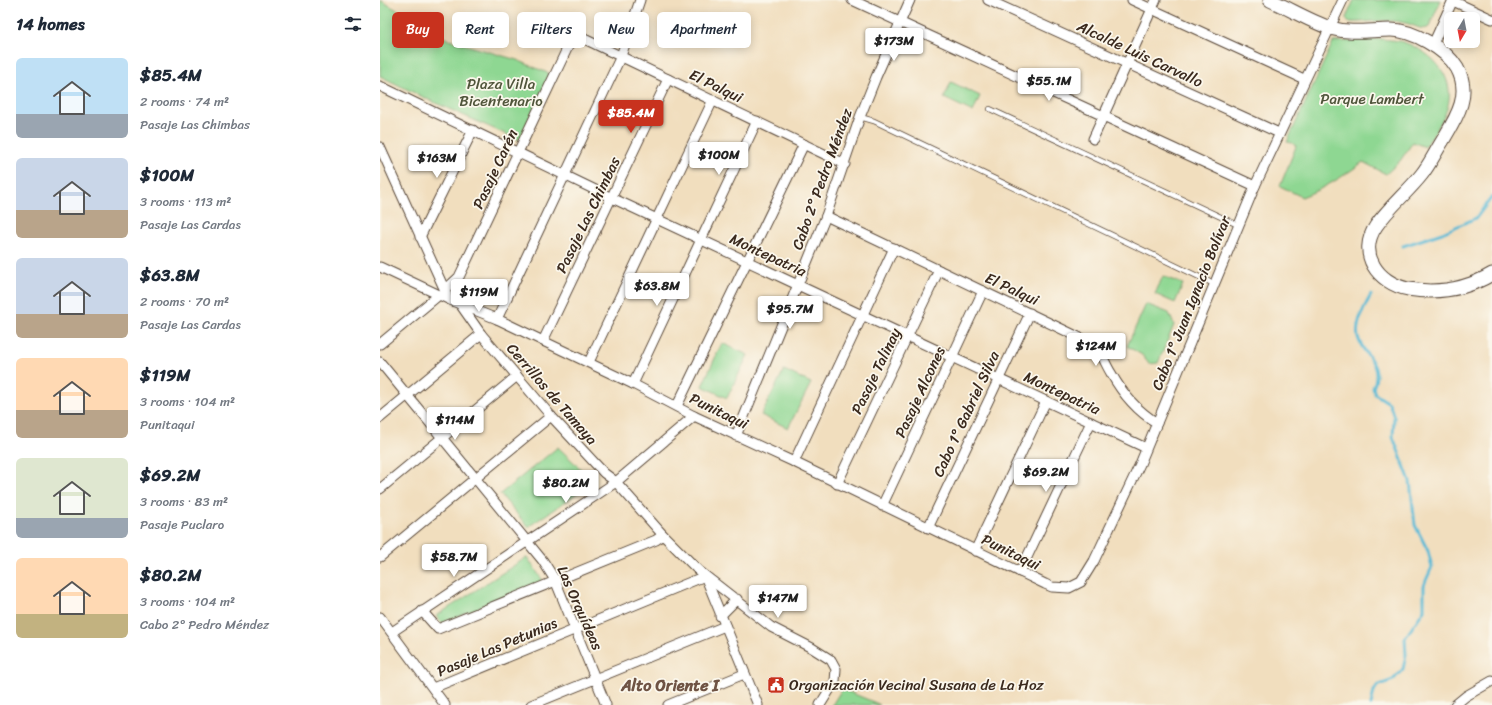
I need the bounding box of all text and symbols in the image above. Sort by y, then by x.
text: 14 homes [16,9,85,39]
chip: Buy [392,12,444,48]
chip: Rent [452,12,509,48]
chip: Filters [517,12,586,48]
chip: New [594,12,649,48]
chip: Apartment [657,12,751,48]
north arrow [1444,12,1480,48]
map controls [1444,12,1480,48]
icon: filters [342,13,364,35]
street label: Alcalde Luis Carvallo [1072,13,1208,95]
pin: $173M [866,28,922,62]
text: $173M [874,29,914,52]
text: $85.4M [140,60,202,90]
street label: El Palqui [685,62,748,111]
pin: $55.1M [1016,68,1082,102]
text: $55.1M [1027,69,1071,92]
park label: Plaza Villa Bicentenario [459,71,543,114]
icon: home [48,74,96,122]
park label: Parque Lambert [1320,86,1425,112]
text: 2 rooms · 74 m² [140,90,229,113]
pin: $85.4M [598,100,664,134]
text: $85.4M [607,101,655,124]
street label: Cabo 2° Pedro Méndez [784,104,860,253]
text: Pasaje Las Chimbas [140,113,250,136]
street label: Pasaje Carén [465,125,525,213]
pin: $100M [691,142,747,176]
text: $100M [698,143,740,166]
pin: $163M [409,145,465,179]
text: $163M [417,146,457,169]
street label: Pasaje Las Chimbas [548,152,628,278]
text: $100M [140,160,194,190]
icon: home [48,174,96,222]
text: 3 rooms · 113 m² [140,190,231,213]
street label: Cabo 1° Juan Ignacio Bolívar [1144,211,1238,394]
text: Pasaje Las Cardas [140,213,241,236]
street label: Montepatria [725,226,811,284]
text: $63.8M [140,260,200,290]
street label: El Palqui [981,265,1044,313]
pin: $63.8M [624,273,690,307]
icon: home [48,274,96,322]
text: $63.8M [634,274,680,297]
pin: $119M [451,279,507,313]
text: $119M [460,280,498,303]
text: 2 rooms · 70 m² [140,290,229,313]
pin: $95.7M [757,296,823,330]
text: $95.7M [767,297,813,320]
text: Pasaje Las Cardas [140,313,241,336]
street label: Pasaje Talinay [844,323,908,419]
pin: $124M [1068,333,1124,367]
text: $124M [1076,334,1116,357]
street label: Cerrillos de Tamaya [500,337,604,451]
street label: Pasaje Alcones [887,341,953,442]
street label: Cabo 1° Gabriel Silva [925,346,1007,481]
text: $119M [140,360,190,390]
street label: Montepatria [1019,364,1105,422]
icon: home [48,374,96,422]
street label: Punitaqui [685,386,754,437]
text: 3 rooms · 104 m² [140,390,235,413]
pin: $114M [427,407,483,441]
text: $114M [436,408,474,431]
text: Punitaqui [140,413,195,436]
pin: $69.2M [1013,459,1079,493]
text: $69.2M [140,460,200,490]
text: $69.2M [1023,460,1069,483]
pin: $80.2M [533,470,599,504]
text: $80.2M [543,471,589,494]
icon: home [48,474,96,522]
text: 3 rooms · 83 m² [140,490,228,513]
text: Pasaje Puclaro [140,513,224,536]
street label: Punitaqui [977,527,1046,578]
pin: $58.7M [421,544,487,578]
text: $58.7M [431,545,477,568]
text: $80.2M [140,560,201,590]
street label: Las Orquídeas [550,562,610,655]
icon: home [48,574,96,622]
pin: $147M [750,585,806,619]
text: $147M [758,586,798,609]
text: 3 rooms · 104 m² [140,590,235,613]
street label: Pasaje Las Petunias [433,610,562,684]
text: Cabo 2° Pedro Méndez [140,613,269,636]
district label: Alto Oriente I [620,671,721,700]
place label: Organización Vecinal Susana de La Hoz [789,672,1045,698]
public building icon: Organización Vecinal Susana de La Hoz [766,675,786,695]

